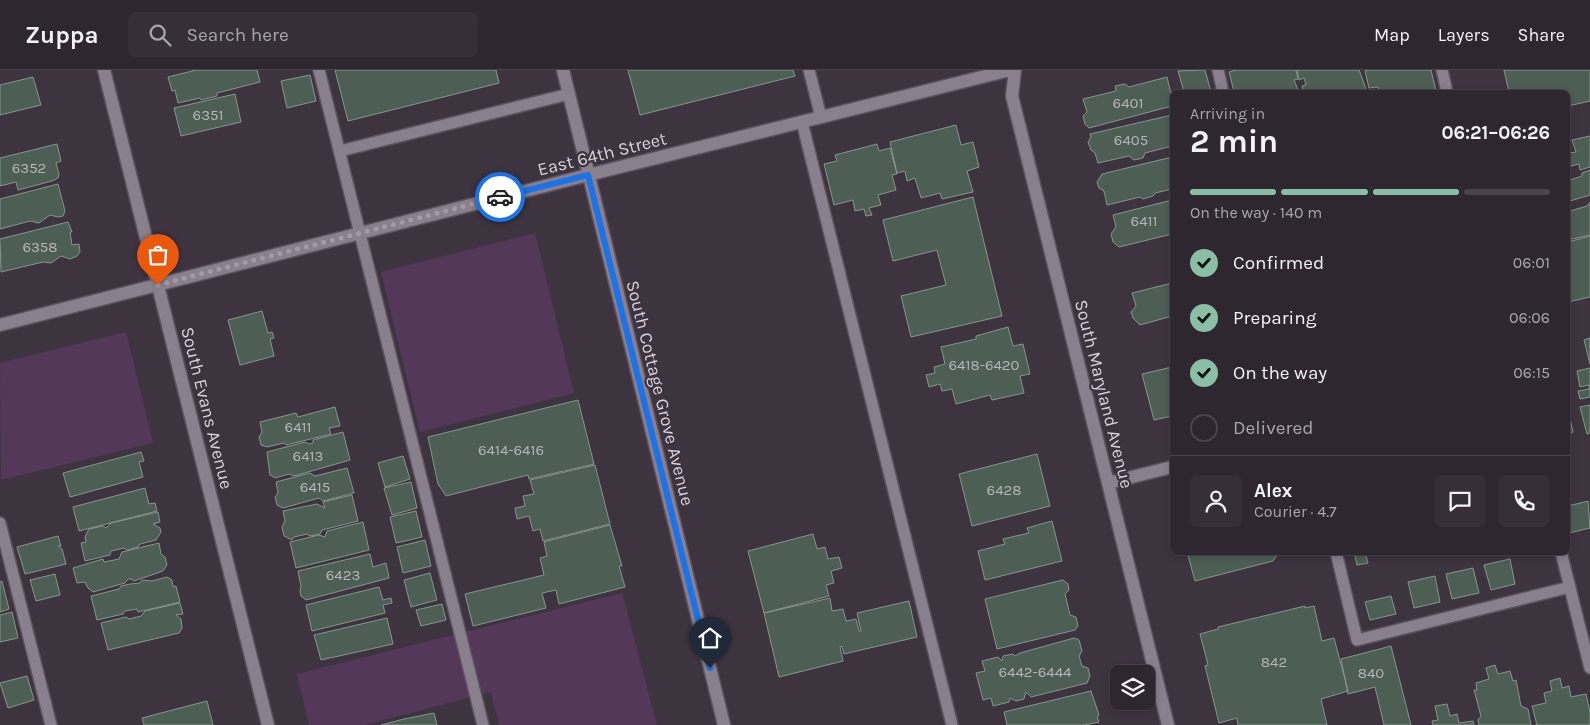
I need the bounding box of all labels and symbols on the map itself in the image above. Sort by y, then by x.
house number: 6401 [1113,94,1143,112]
house number: 6351 [193,106,223,124]
street label: East 64th Street [535,127,669,181]
house number: 6405 [1114,131,1148,149]
house number: 6352 [12,159,46,177]
courier [475,172,525,222]
house number: 6411 [1131,212,1157,230]
pin [137,234,179,285]
house number: 6358 [22,238,58,256]
street label: South Cottage Grove Avenue [621,278,699,508]
street label: South Maryland Avenue [1070,297,1138,491]
street label: South Evans Avenue [176,325,238,491]
house number: 6418-6420 [949,356,1020,374]
house number: 6411 [285,418,311,436]
house number: 6414-6416 [478,441,544,459]
house number: 6413 [293,447,323,465]
house number: 6415 [300,478,330,496]
house number: 6428 [987,481,1021,499]
house number: 6423 [326,566,360,584]
pin [689,617,731,668]
house number: 842 [1261,653,1287,671]
house number: 6442-6444 [999,663,1072,681]
house number: 840 [1358,664,1384,682]

